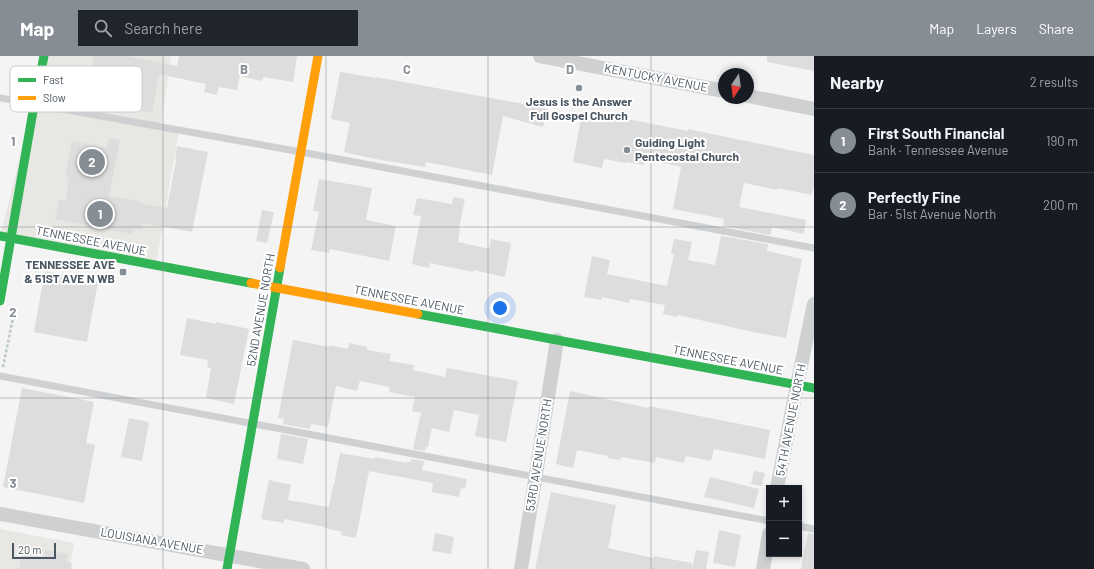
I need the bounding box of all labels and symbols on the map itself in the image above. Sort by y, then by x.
street label: KENTUCKY AVENUE [603,60,709,94]
text: B [240,61,248,77]
text: C [403,61,411,77]
text: D [566,61,574,77]
legend [10,66,142,112]
north arrow [718,68,754,104]
text: Fast [43,73,64,86]
marker: Jesus is the Answer Full Gospel Church [574,83,584,93]
text: Slow [43,91,66,104]
place label: Jesus is the Answer Full Gospel Church [526,94,633,122]
text: 1 [11,133,15,149]
place label: Guiding Light Pentecostal Church [635,135,739,163]
marker: Guiding Light Pentecostal Church [622,145,632,155]
pin: 2 [79,147,105,177]
pin: 1 [87,199,113,229]
street label: TENNESSEE AVENUE [35,222,148,258]
street label: 52ND AVENUE NORTH [243,252,277,367]
place label: TENNESSEE AVE & 51ST AVE N WB [24,257,115,285]
marker: TENNESSEE AVE & 51ST AVE N WB [118,267,128,277]
street label: TENNESSEE AVENUE [353,281,466,317]
your location [490,298,510,318]
text: 2 [9,304,17,320]
street label: TENNESSEE AVENUE [672,341,785,377]
street label: 54TH AVENUE NORTH [772,363,808,477]
street label: 53RD AVENUE NORTH [522,398,554,512]
text: 3 [9,475,17,491]
street label: LOUISIANA AVENUE [100,524,205,556]
scale bar [12,541,56,560]

